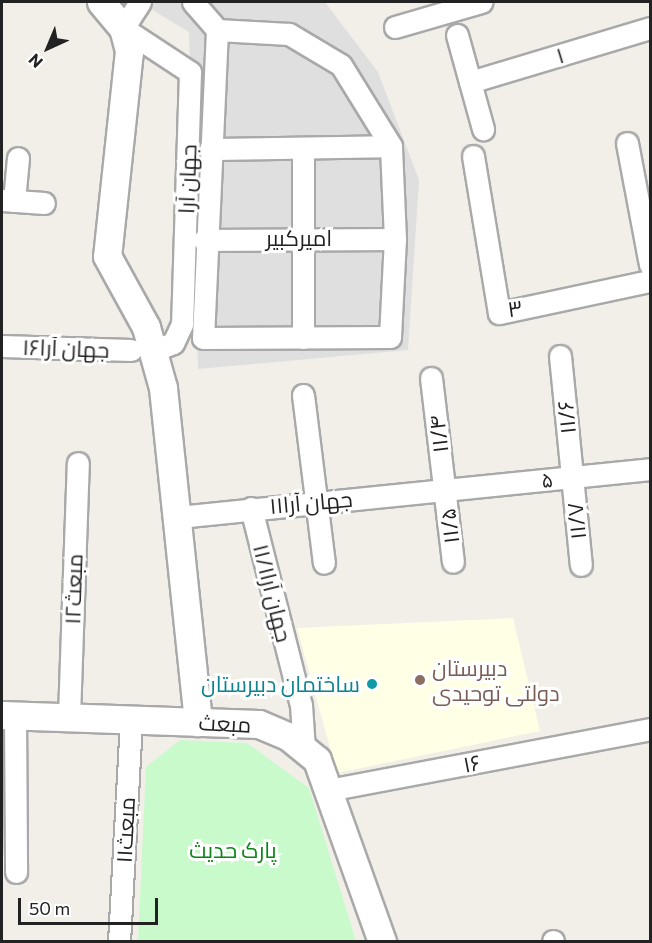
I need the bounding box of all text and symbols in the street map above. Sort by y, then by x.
north arrow [18,18,78,78]
street label: ۱ [553,41,567,69]
text: N [24,50,46,72]
street label: جهان آرا [173,144,201,214]
street label: امیرکبیر [266,225,332,251]
street label: ۳ [506,294,524,322]
street label: جهان آرا۱۶ [22,333,110,363]
street label: ۱۱/۶ [551,399,581,435]
street label: ۱۱/۴ [423,414,453,454]
street label: ۵ [540,465,554,493]
street label: جهان آرا۱۱ [268,485,354,519]
street label: ۱۱/۷ [561,501,591,541]
street label: ۱۱/۵ [434,507,464,545]
street label: جهان آرا۱۱/۱ [248,541,298,645]
street label: مبعث۱۲ [59,553,87,625]
place label: دبیرستان دولتی توحیدی [432,654,560,706]
place label: ساختمان دبیرستان [201,671,360,697]
marker: دبیرستان دولتی توحیدی [413,673,427,687]
marker: ساختمان دبیرستان [365,677,379,691]
street label: مبعث [198,708,252,738]
street label: ۱۶ [461,748,483,778]
street label: مبعث۱۱ [110,796,140,864]
park label: پارک حدیث [189,837,277,863]
scale bar [21,886,160,924]
text: 50 m [29,897,70,919]

